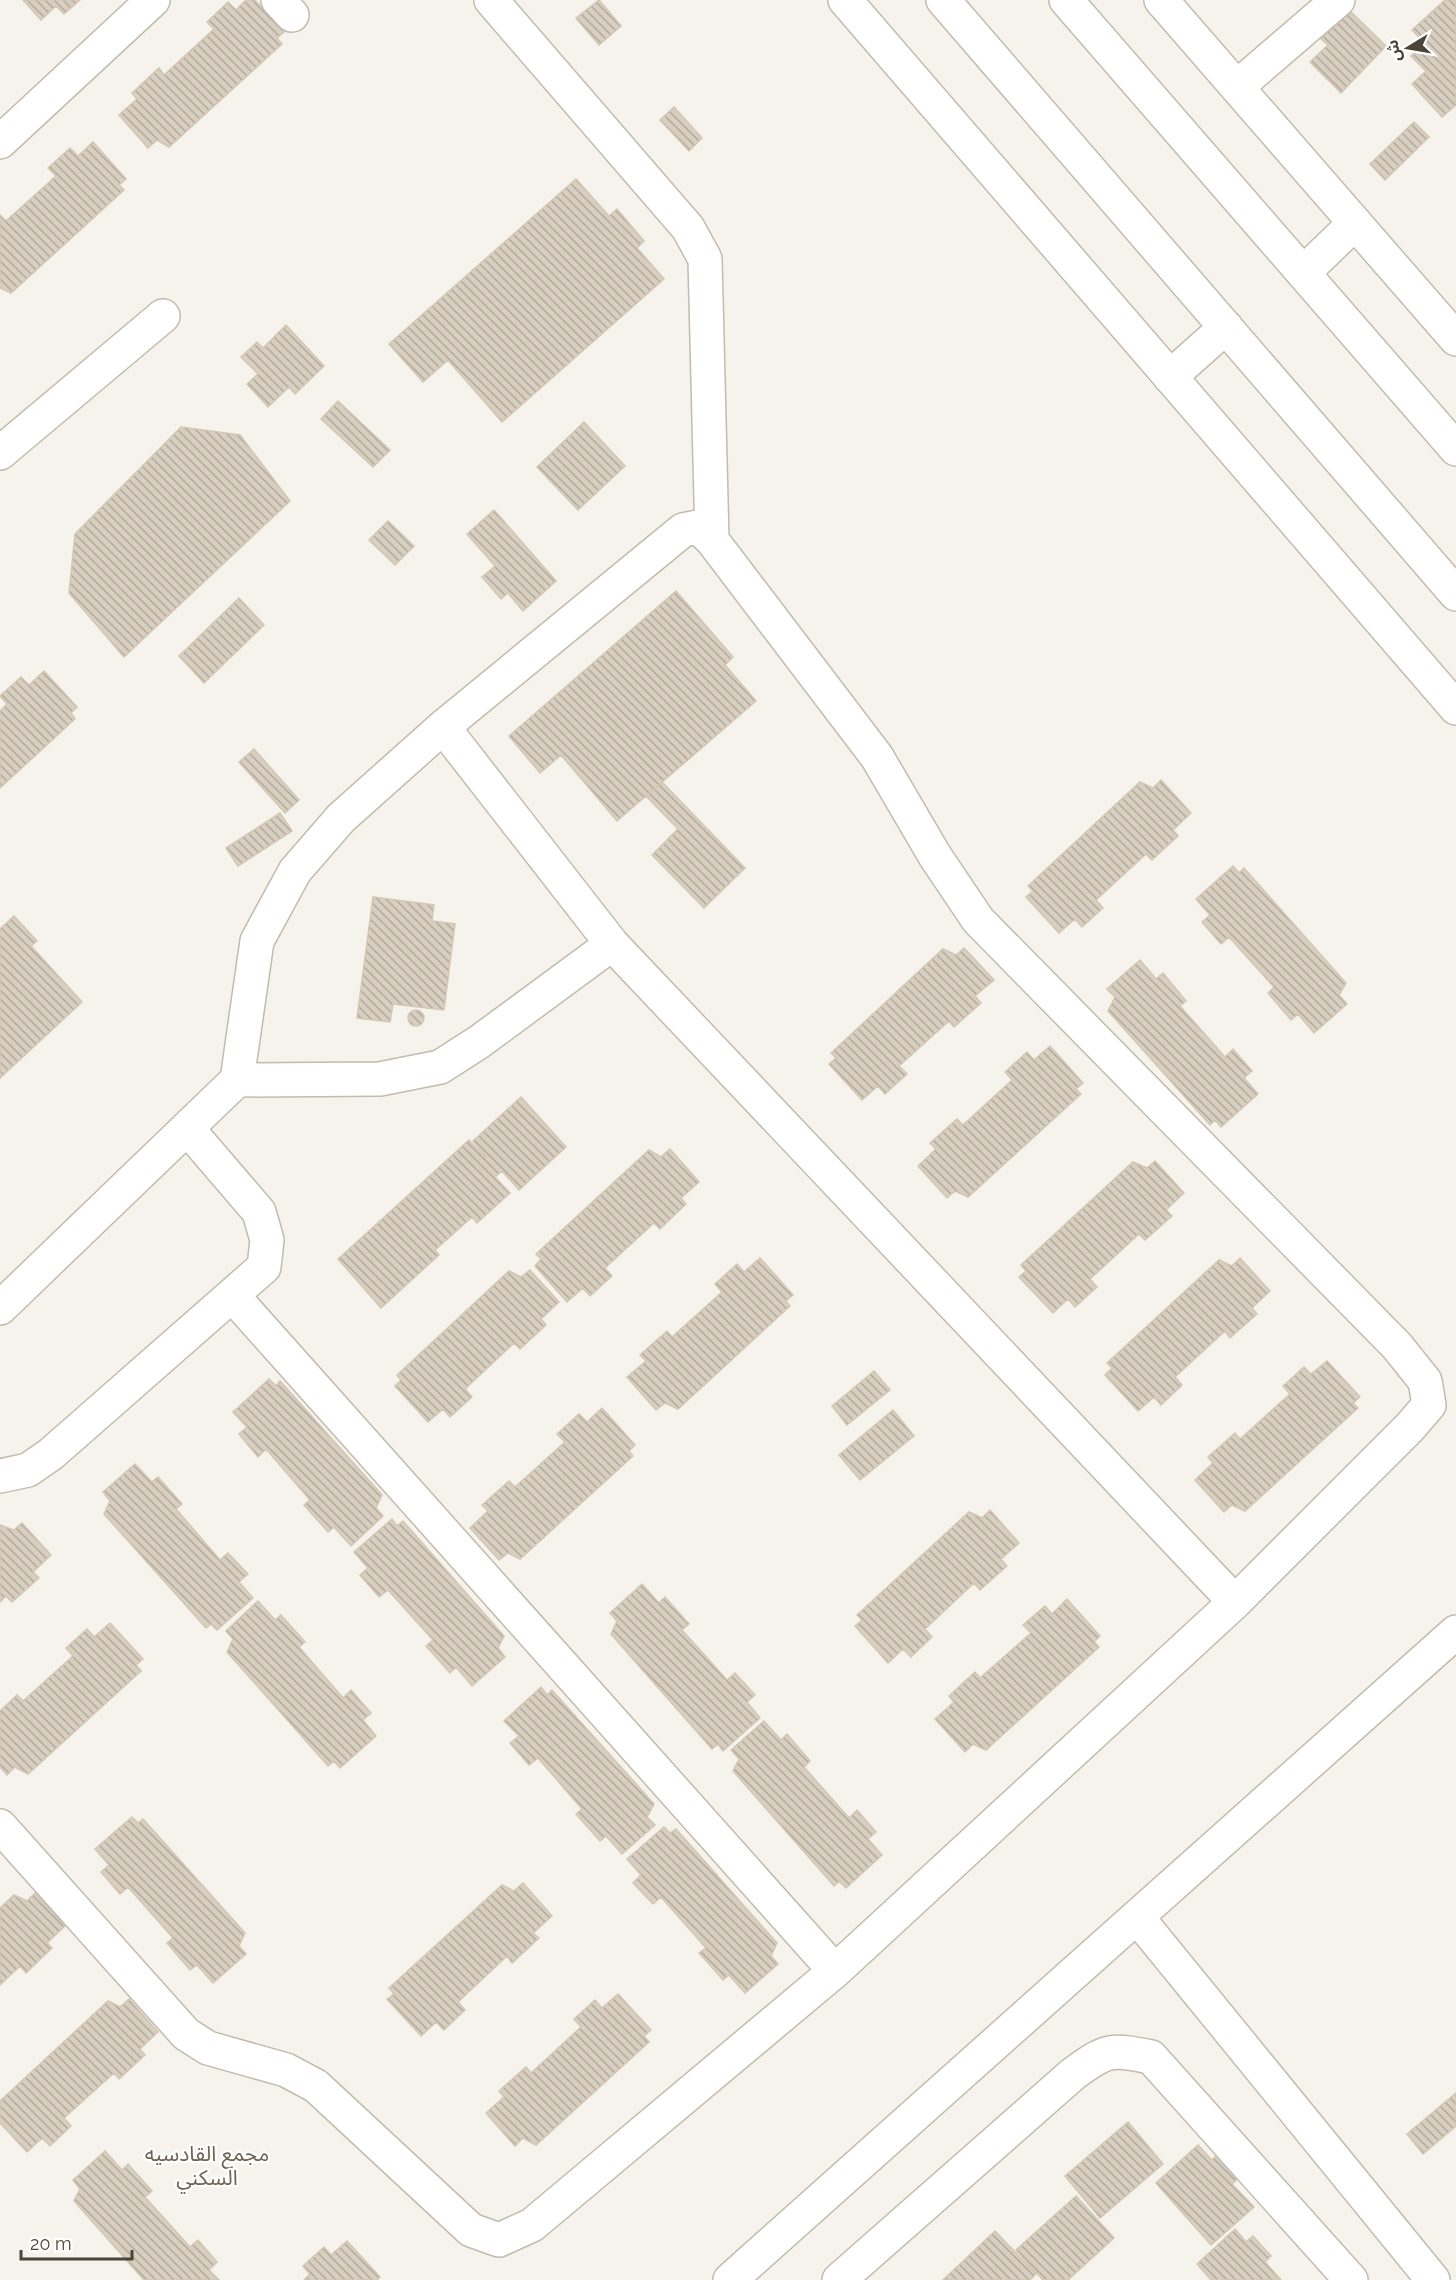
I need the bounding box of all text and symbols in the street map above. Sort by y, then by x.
north arrow [1378,18,1438,78]
text: ش [1382,38,1405,63]
district label: مجمع القادسيه السكني [145,2141,269,2194]
scale bar [21,2223,132,2261]
text: 20 m [30,2233,72,2254]

